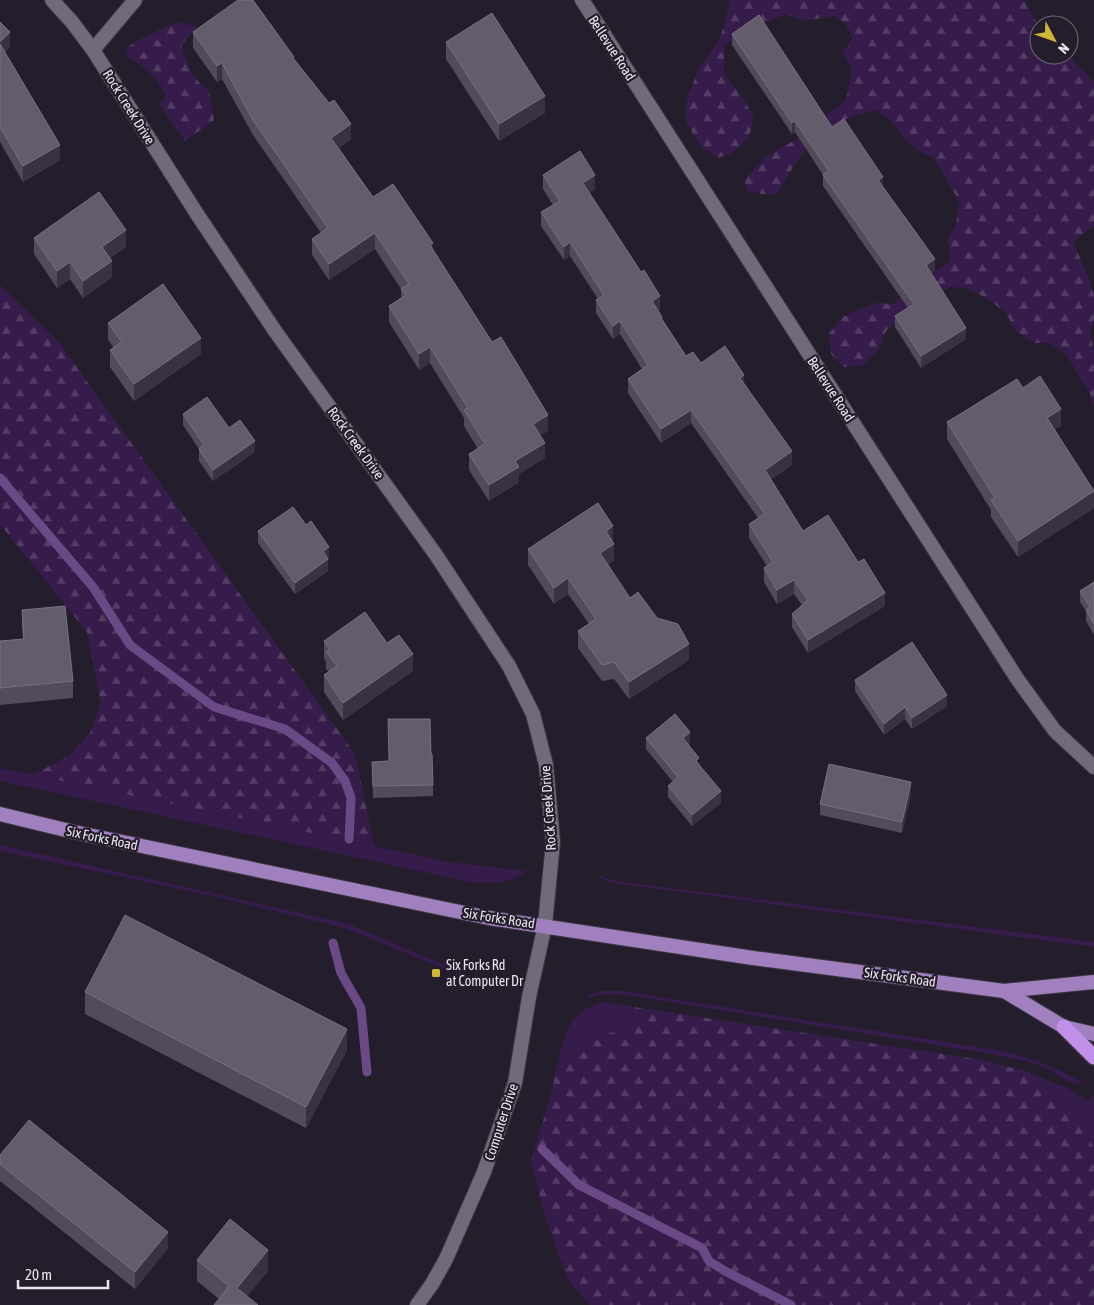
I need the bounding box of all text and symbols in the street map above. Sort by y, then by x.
street label: Bellevue Road [585,13,639,83]
north arrow [1029,15,1079,65]
text: N [1055,40,1073,57]
street label: Rock Creek Drive [100,67,158,147]
street label: Bellevue Road [804,354,858,424]
street label: Rock Creek Drive [324,404,388,482]
street label: Rock Creek Drive [537,765,559,851]
street label: Six Forks Road [65,823,139,853]
street label: Six Forks Road [462,904,536,932]
place label: Six Forks Rd at Computer Dr [446,957,524,989]
street label: Six Forks Road [863,964,937,990]
marker: Six Forks Rd at Computer Dr [430,967,442,979]
street label: Computer Drive [481,1082,521,1162]
scale bar [18,1258,108,1290]
text: 20 m [25,1266,52,1283]

